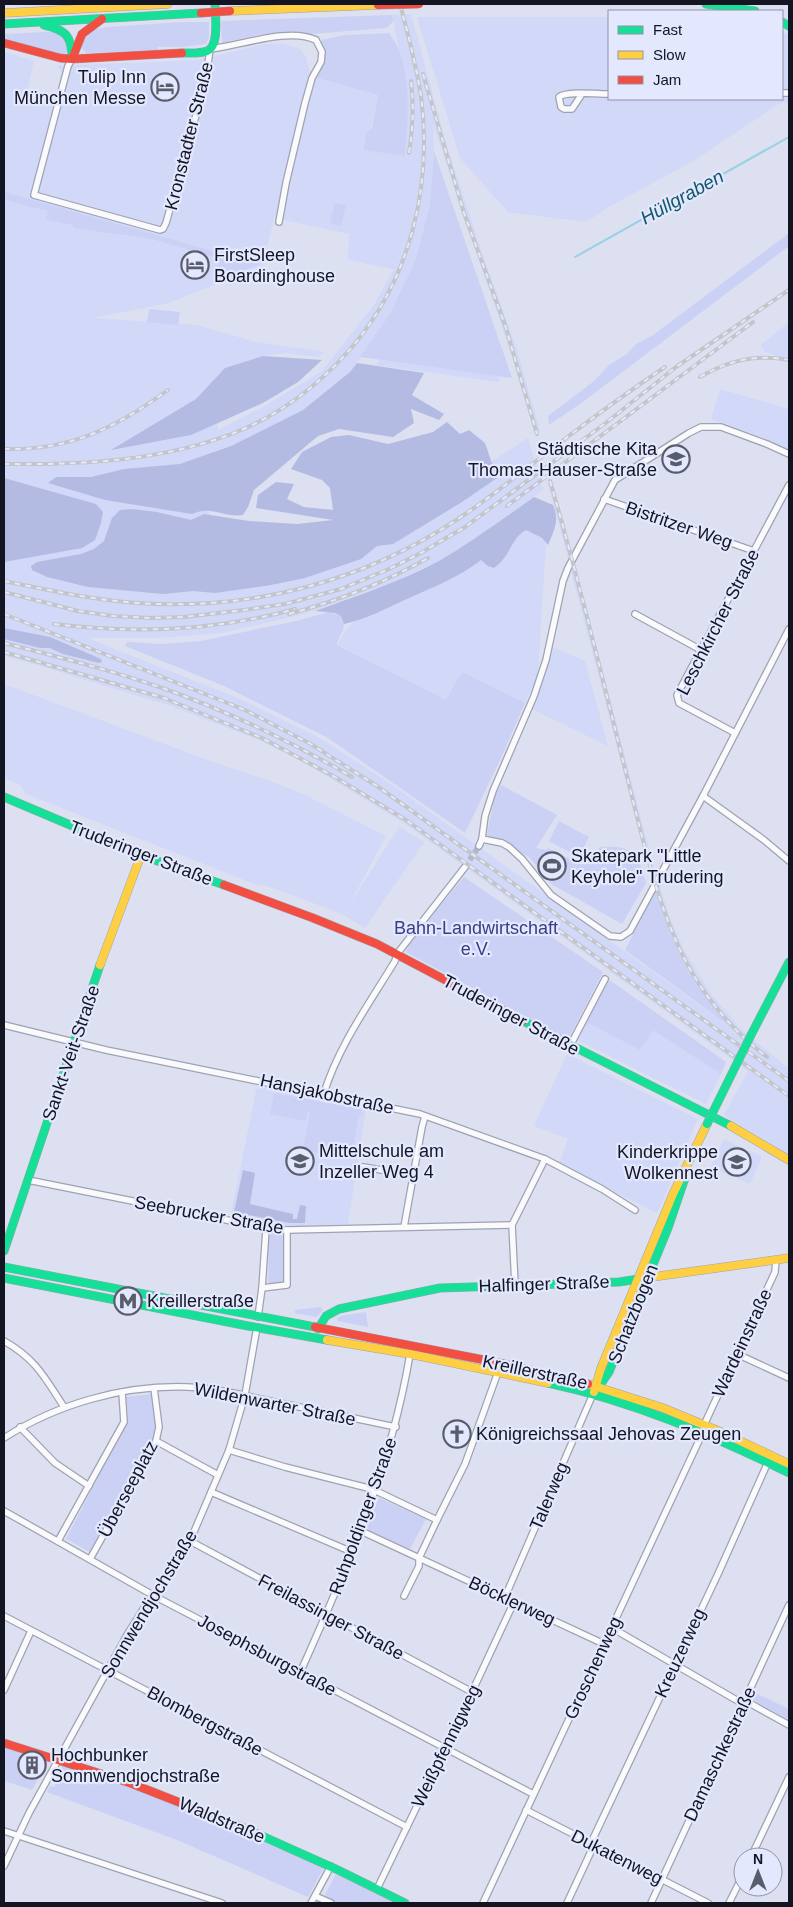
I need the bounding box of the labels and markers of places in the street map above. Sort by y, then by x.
place label: Tulip Inn München Messe [14,67,146,108]
hotel icon: Tulip Inn München Messe [150,72,180,102]
place label: FirstSleep Boardinghouse [214,245,335,286]
hotel icon: FirstSleep Boardinghouse [180,250,210,280]
place label: Städtische Kita Thomas-Hauser-Straße [468,439,658,480]
school or university icon: Städtische Kita Thomas-Hauser-Straße [661,444,691,474]
place label: Skatepark "Little Keyhole" Trudering [571,846,723,887]
sports icon: Skatepark "Little Keyhole" Trudering [537,851,567,881]
place label: Mittelschule am Inzeller Weg 4 [319,1141,444,1182]
place label: Kinderkrippe Wolkennest [617,1142,718,1183]
school or university icon: Mittelschule am Inzeller Weg 4 [285,1146,315,1176]
school or university icon: Kinderkrippe Wolkennest [722,1147,752,1177]
metro station icon: Kreillerstraße [113,1286,143,1316]
place label: Kreillerstraße [147,1291,254,1311]
church icon: Königreichssaal Jehovas Zeugen [442,1419,472,1449]
place label: Königreichssaal Jehovas Zeugen [476,1424,741,1444]
place label: Hochbunker Sonnwendjochstraße [51,1745,220,1786]
building icon: Hochbunker Sonnwendjochstraße [17,1750,47,1780]

